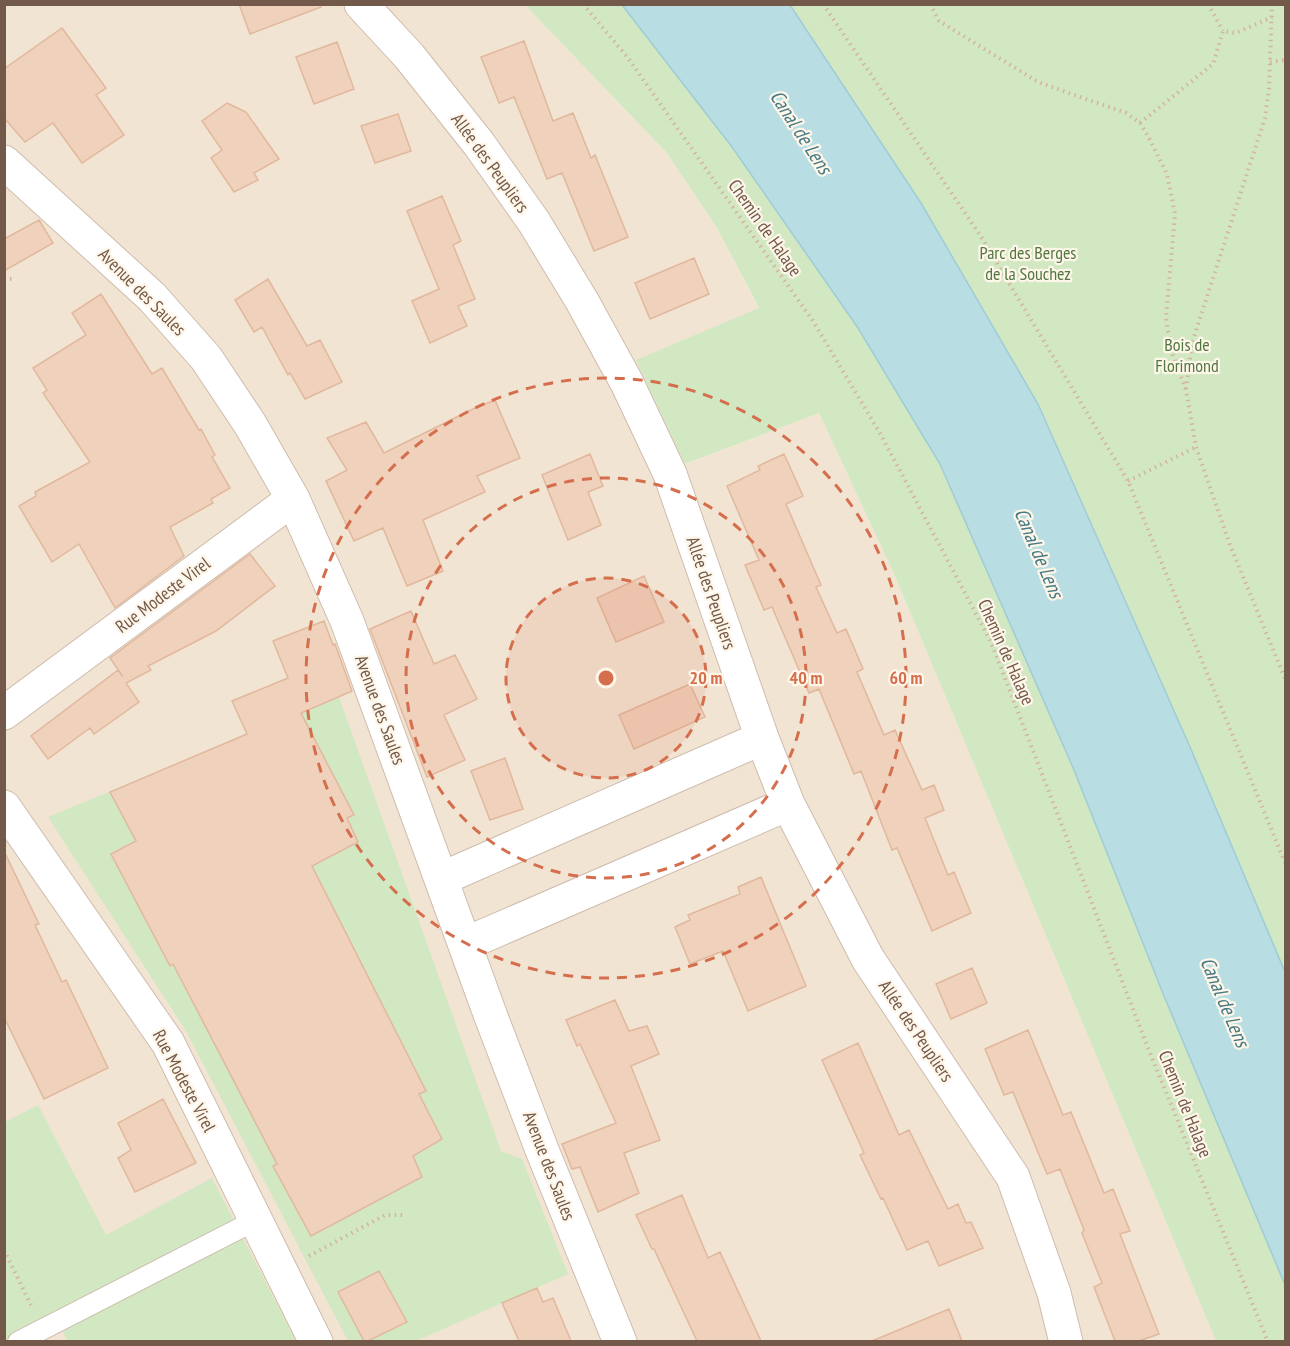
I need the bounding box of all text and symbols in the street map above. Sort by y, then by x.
water label: Canal de Lens [764,85,839,181]
street label: Allée des Peupliers [446,108,534,217]
street label: Chemin de Halage [723,175,807,281]
park label: Parc des Berges de la Souchez [980,241,1076,285]
street label: Avenue des Saules [94,243,191,340]
park label: Bois de Florimond [1155,333,1219,377]
water label: Canal de Lens [1008,504,1070,604]
street label: Allée des Peupliers [681,533,742,652]
street label: Rue Modeste Virel [111,551,215,638]
street label: Chemin de Halage [973,595,1040,708]
street label: Avenue des Saules [350,652,411,768]
text: 20 m [690,666,722,689]
text: 40 m [790,666,822,689]
text: 60 m [890,666,922,689]
centre of rings [596,668,616,688]
water label: Canal de Lens [1194,953,1256,1053]
street label: Allée des Peupliers [874,975,959,1086]
street label: Rue Modeste Virel [148,1026,221,1137]
street label: Chemin de Halage [1154,1047,1217,1161]
street label: Avenue des Saules [518,1108,581,1224]

